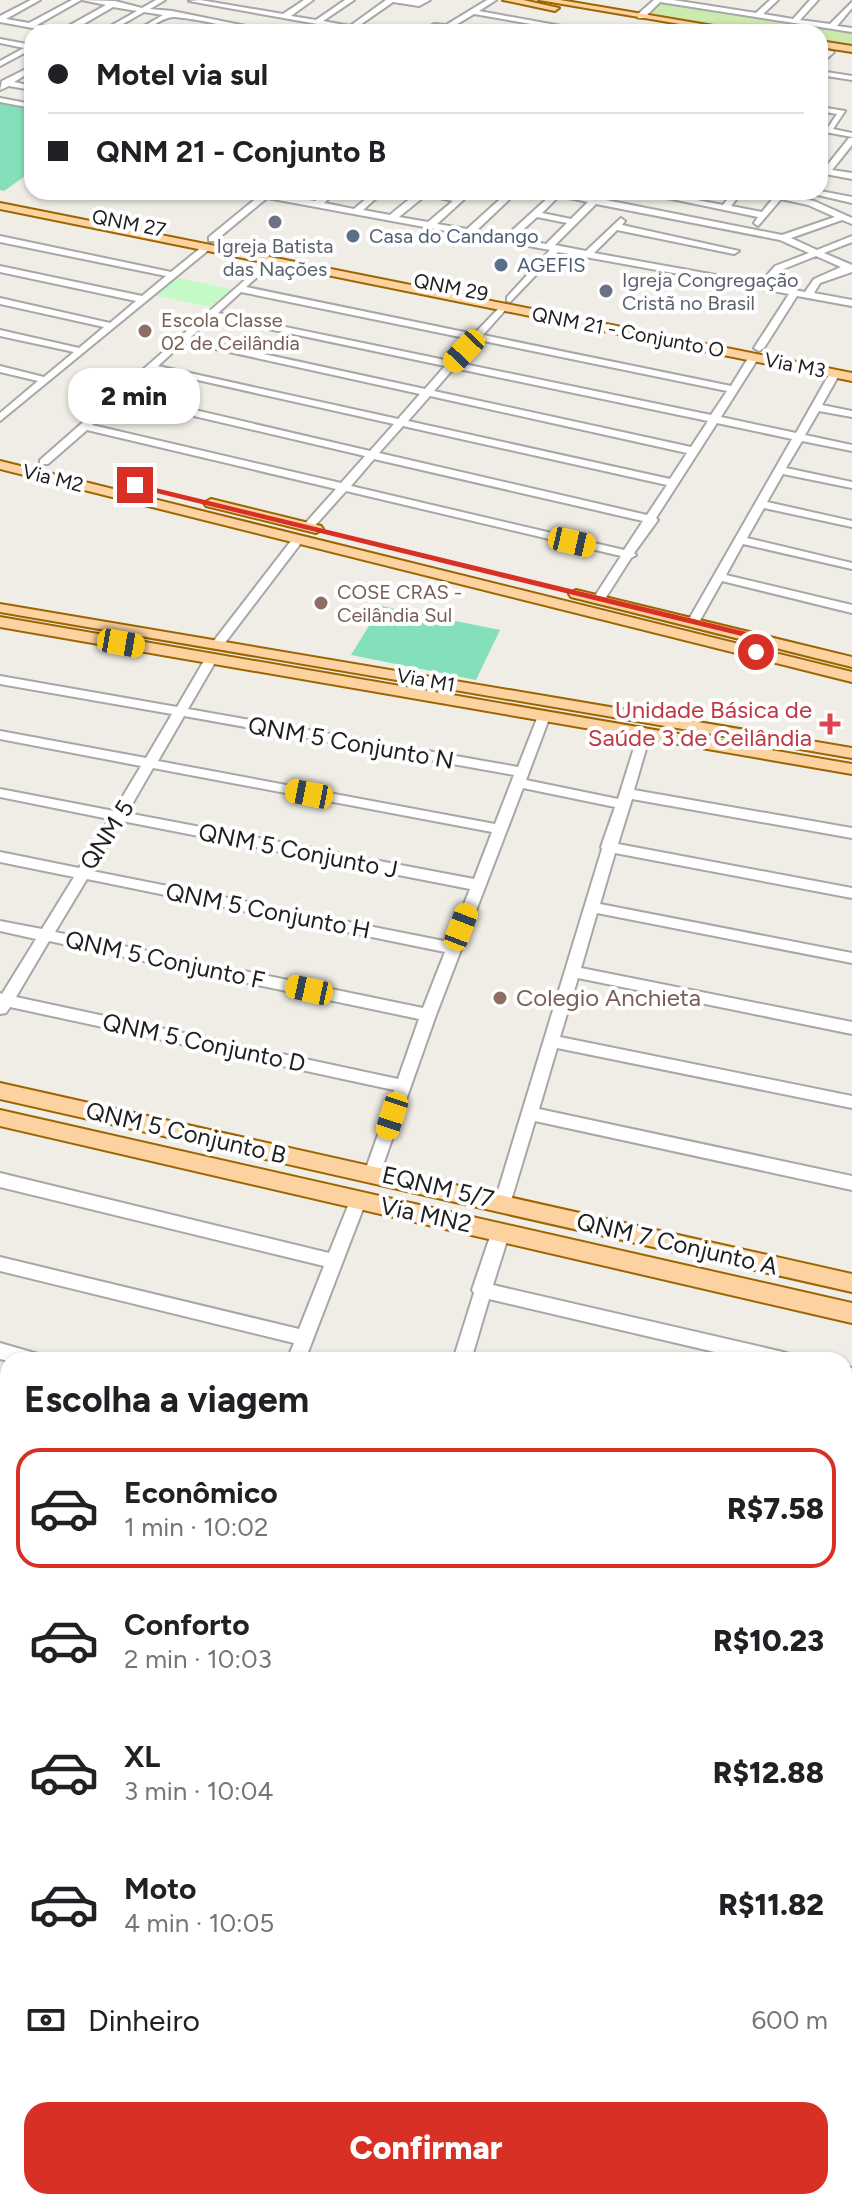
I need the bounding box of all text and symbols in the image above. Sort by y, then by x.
text: Motel via sul [96,56,268,93]
text: QNM 21 - Conjunto B [96,133,386,170]
street label: QNM 27 [90,204,168,242]
marker: Igreja Batista das Nações [266,213,284,231]
place label: Casa do Candango [369,224,539,248]
marker: Casa do Candango [344,227,362,245]
place label: Igreja Batista das Nações [216,234,334,281]
place label: AGEFIS [517,253,586,277]
marker: AGEFIS [492,256,510,274]
street label: QNM 29 [412,268,490,306]
place label: Igreja Congregação Cristã no Brasil [622,268,799,315]
marker: Igreja Congregação Cristã no Brasil [597,282,615,300]
street label: QNM 21 - Conjunto O [530,302,726,362]
place label: Escola Classe 02 de Ceilândia [161,308,300,355]
marker: Escola Classe 02 de Ceilândia [136,322,154,340]
car [439,325,489,377]
street label: Via M3 [763,347,827,383]
callout: 2 min [69,369,201,425]
text: 2 min [101,380,167,412]
street label: Via M2 [20,459,86,497]
route end [117,467,153,503]
car [546,525,598,559]
place label: COSE CRAS - Ceilândia Sul [337,580,462,627]
marker: COSE CRAS - Ceilândia Sul [312,594,330,612]
car [95,627,147,659]
route start [738,634,774,670]
street label: Via M1 [395,663,457,697]
place label: Unidade Básica de Saúde 3 de Ceilândia [588,695,812,752]
street label: QNM 5 Conjunto N [246,710,456,775]
marker: Unidade Básica de Saúde 3 de Ceilândia [819,713,841,735]
car [283,778,335,810]
street label: QNM 5 [73,794,140,875]
street label: QNM 5 Conjunto J [196,817,400,884]
street label: QNM 5 Conjunto H [163,876,373,945]
car [441,900,481,954]
street label: QNM 5 Conjunto F [63,924,267,995]
car [283,973,335,1007]
place label: Colegio Anchieta [516,983,701,1012]
marker: Colegio Anchieta [491,989,509,1007]
street label: QNM 5 Conjunto D [100,1007,308,1078]
car [373,1089,411,1143]
street label: QNM 5 Conjunto B [83,1095,289,1170]
street label: EQNM 5/7 [379,1160,497,1213]
street label: Via MN2 [378,1191,474,1238]
street label: QNM 7 Conjunto A [574,1206,781,1281]
text: Escolha a viagem [24,1378,309,1421]
icon: car [28,1472,100,1544]
text: Econômico [124,1474,278,1511]
text: R$7.58 [727,1490,824,1527]
text: 1 min · 10:02 [124,1511,268,1543]
icon: car [28,1604,100,1676]
text: Conforto [124,1606,250,1643]
text: R$10.23 [713,1622,824,1659]
text: 2 min · 10:03 [124,1643,272,1675]
icon: car [28,1736,100,1808]
text: XL [124,1738,160,1775]
text: R$12.88 [713,1754,824,1791]
text: 3 min · 10:04 [124,1775,273,1807]
icon: car [28,1868,100,1940]
text: Moto [124,1870,196,1907]
text: R$11.82 [718,1886,824,1923]
text: 4 min · 10:05 [124,1907,274,1939]
icon: cash [24,1998,68,2042]
text: Dinheiro [88,2002,200,2039]
text: 600 m [751,2004,828,2036]
button: Confirmar [24,2102,828,2194]

